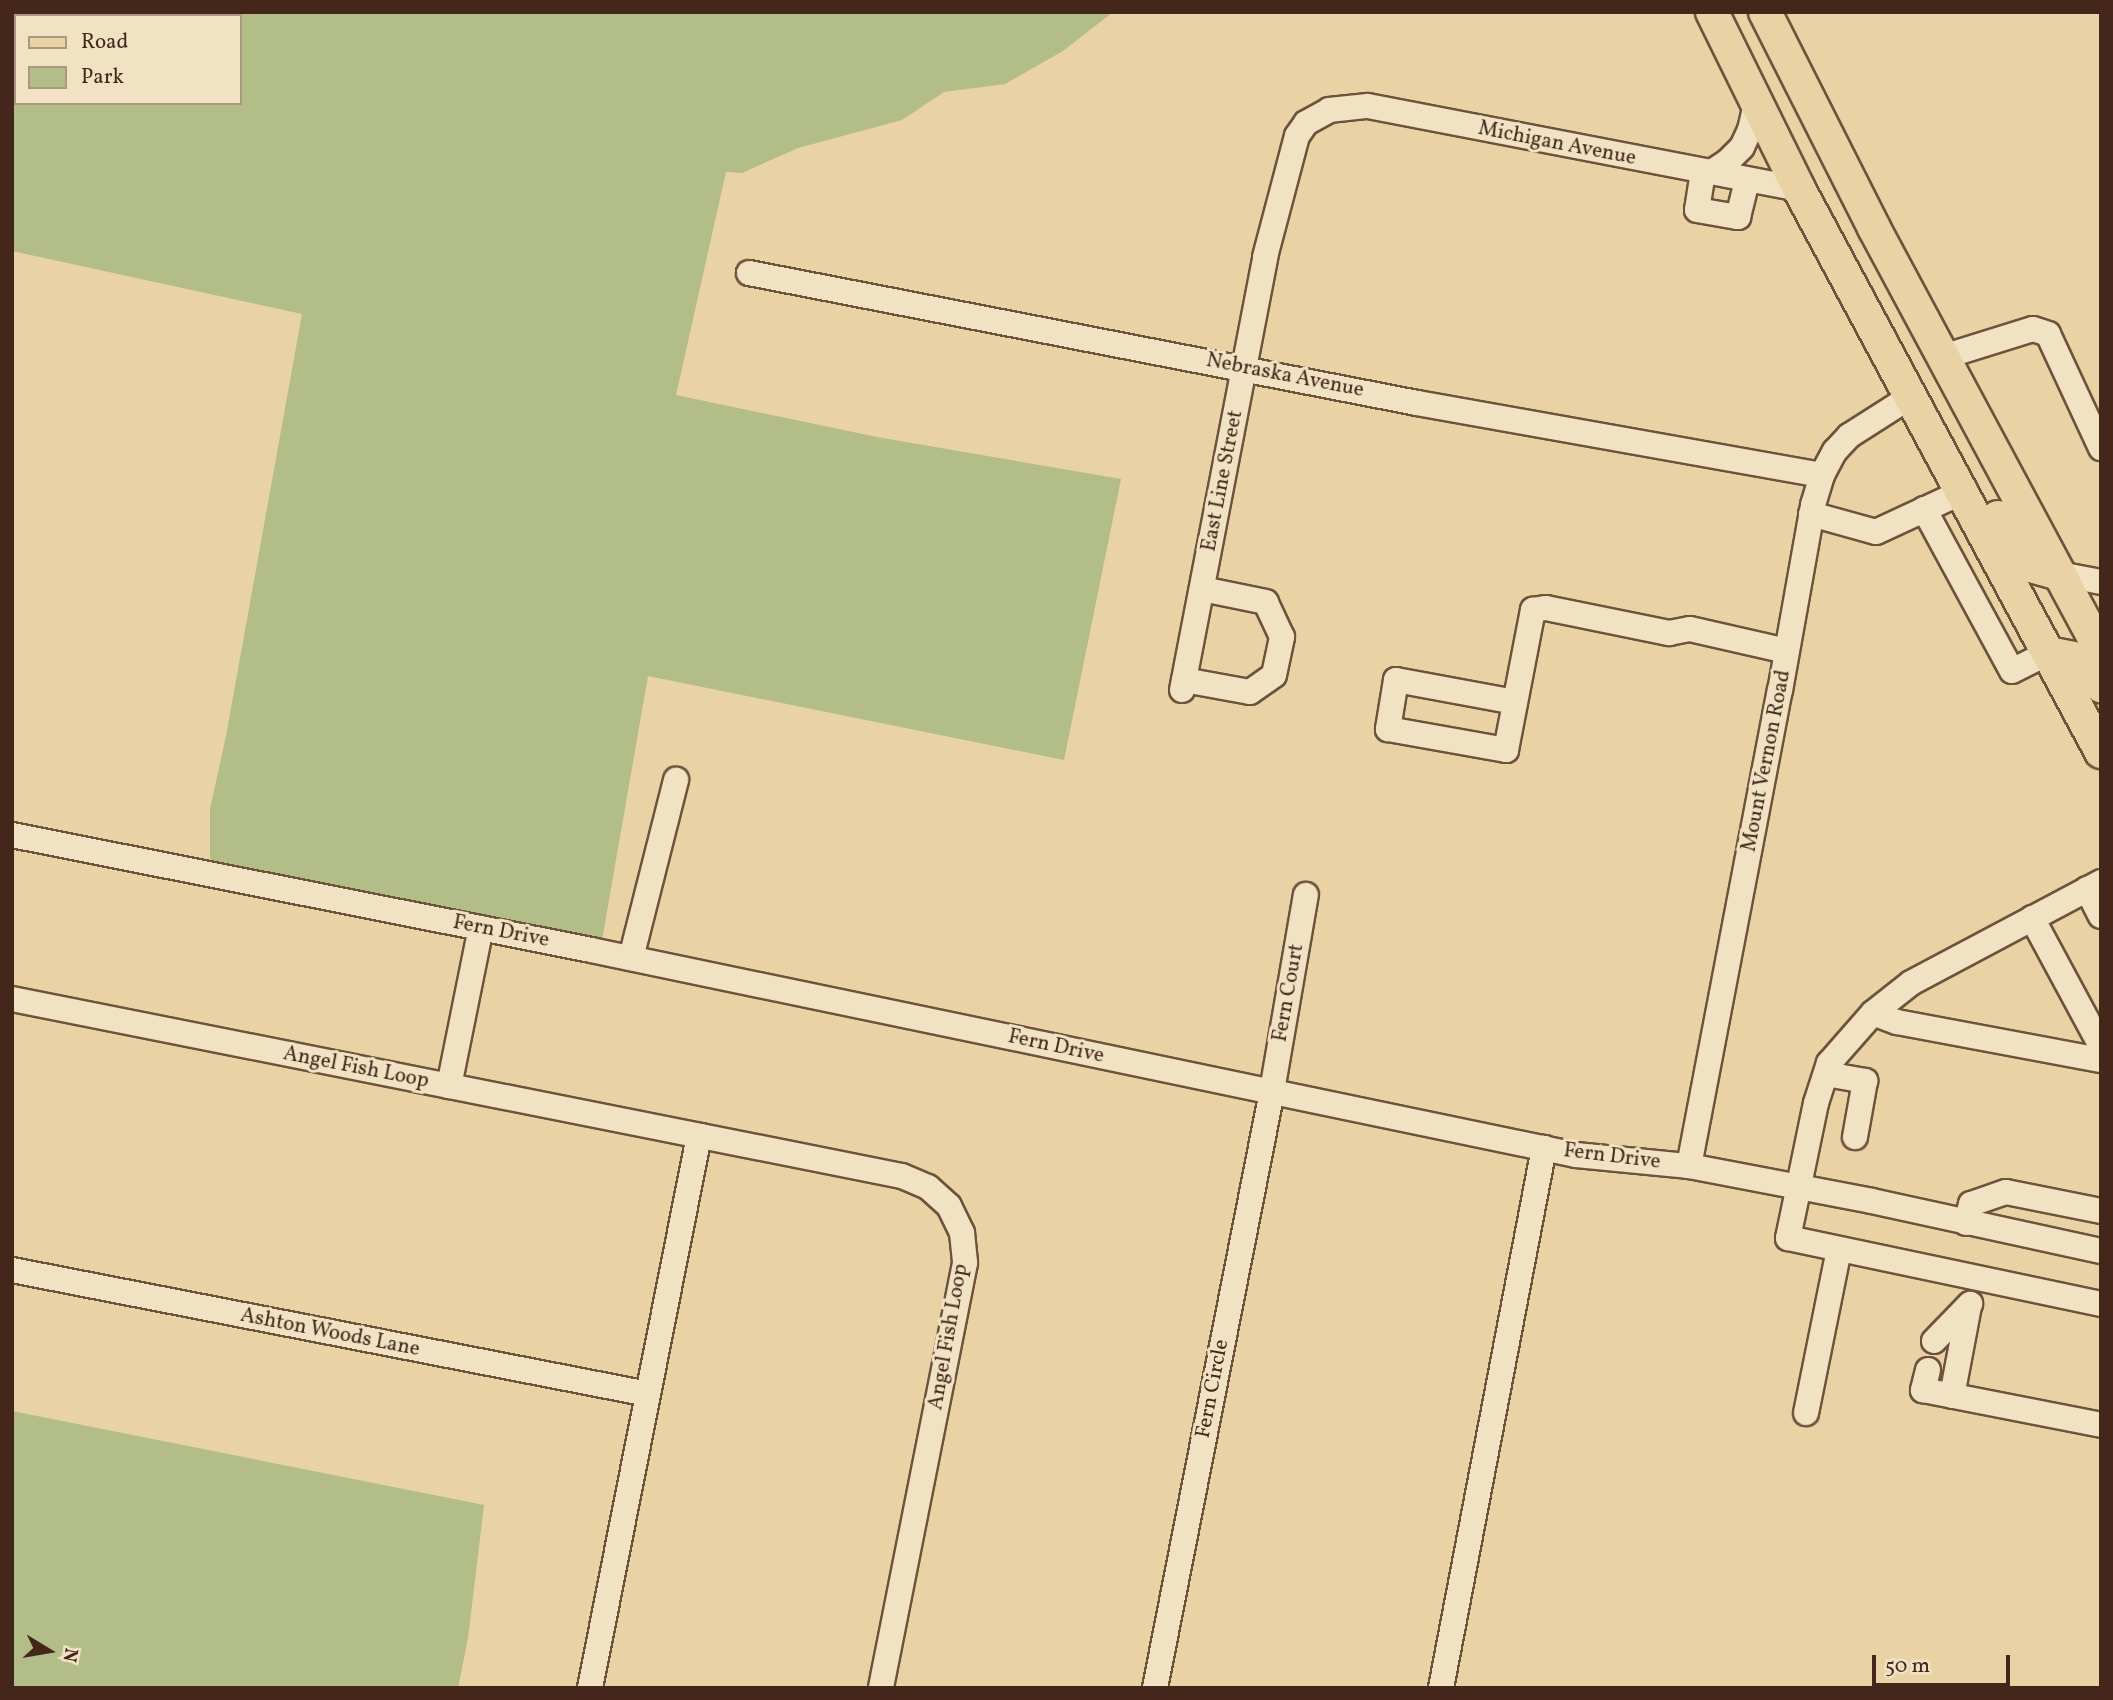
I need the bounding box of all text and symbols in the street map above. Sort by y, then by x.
legend [14,14,242,105]
text: Road [81,28,128,57]
text: Park [81,63,124,92]
street label: Michigan Avenue [1476,116,1638,172]
street label: Nebraska Avenue [1204,348,1366,404]
street label: East Line Street [1197,408,1249,554]
street label: Mount Vernon Road [1737,668,1797,854]
street label: Fern Drive [451,910,551,954]
street label: Fern Court [1268,942,1310,1044]
street label: Fern Drive [1006,1025,1106,1069]
street label: Angel Fish Loop [281,1042,431,1094]
street label: Fern Drive [1562,1139,1662,1175]
street label: Angel Fish Loop [924,1262,974,1412]
street label: Ashton Woods Lane [238,1303,422,1363]
street label: Fern Circle [1191,1337,1235,1441]
north arrow [14,1616,84,1686]
scale bar [1875,1640,2013,1684]
text: N [56,1646,84,1664]
text: 50 m [1885,1652,1930,1681]

